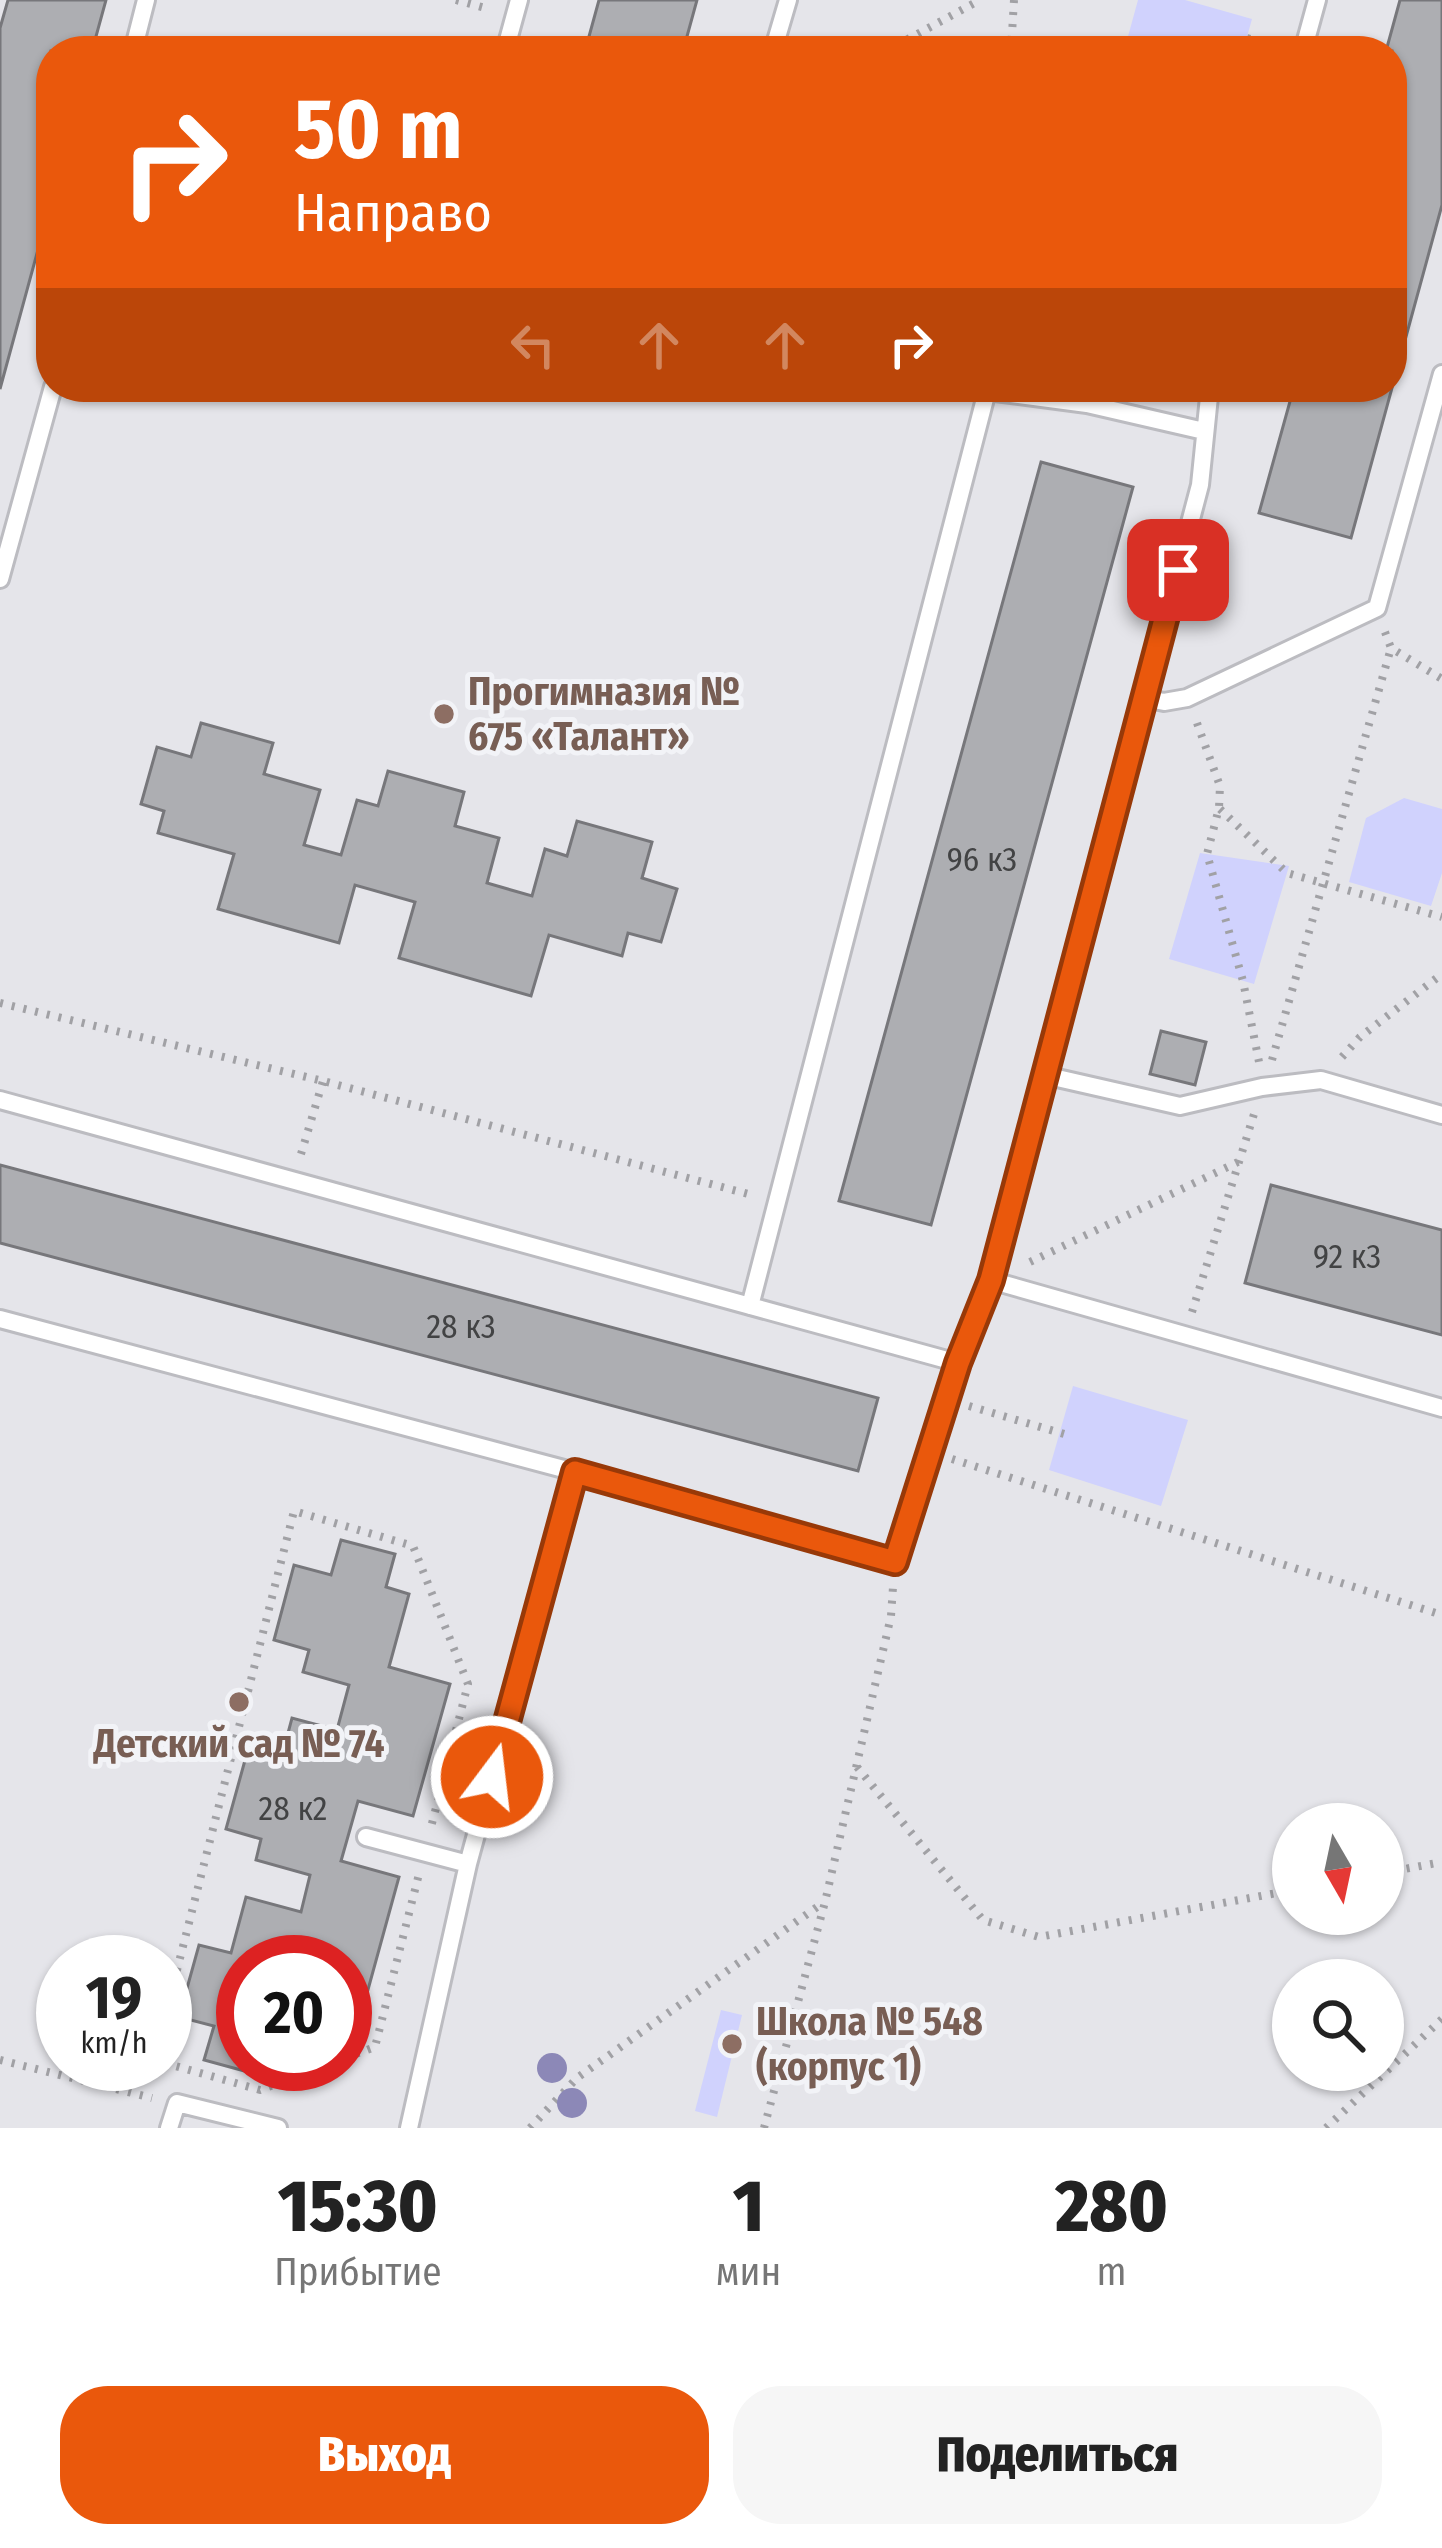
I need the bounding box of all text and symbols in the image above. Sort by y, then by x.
text: 50 m [294,79,463,180]
icon: right [96,84,252,240]
text: Направо [294,181,492,245]
icon: left [500,312,566,378]
icon: ahead [626,312,692,378]
icon: ahead [752,312,818,378]
icon: right [878,312,944,378]
pin [1127,519,1229,621]
icon: arrive [1145,537,1211,603]
place label: Прогимназия № 675 «Талант» [468,669,740,760]
marker: Прогимназия № 675 «Талант» [431,701,457,727]
house number: 96 к3 [947,840,1017,880]
house number: 92 к3 [1313,1237,1381,1277]
house number: 28 к3 [426,1307,496,1347]
marker: Детский сад № 74 [226,1689,252,1715]
position arrow [429,1714,555,1840]
place label: Детский сад № 74 [92,1721,385,1767]
house number: 28 к2 [259,1789,327,1829]
north arrow [1272,1803,1404,1935]
map controls [1272,1803,1404,2091]
speed limit sign: 20 [216,1935,372,2091]
button: search [1272,1959,1404,2091]
text: 19 [86,1962,142,2034]
place label: Школа № 548 (корпус 1) [756,1999,983,2090]
text: km/h [81,2025,147,2061]
marker: Школа № 548 (корпус 1) [719,2031,745,2057]
text: 15:30 [278,2164,438,2250]
text: 1 [733,2164,764,2250]
text: 280 [1055,2164,1168,2250]
text: Прибытие [274,2249,442,2295]
text: мин [716,2249,781,2295]
text: m [1097,2249,1127,2295]
button: Выход [60,2386,709,2524]
button: Поделиться [733,2386,1382,2524]

